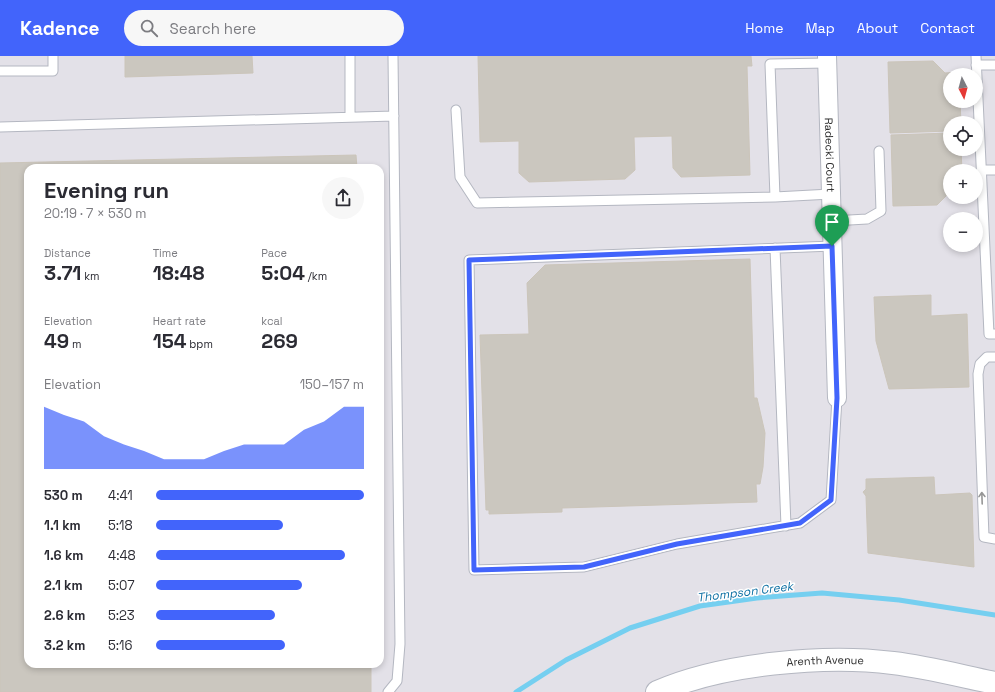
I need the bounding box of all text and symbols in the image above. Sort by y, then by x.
search box [124,10,404,46]
text: Kadence [20,16,100,41]
icon: search [138,17,160,39]
text: Search here [170,19,256,38]
text: Home [745,19,783,37]
text: Map [805,19,835,37]
text: About [857,19,898,37]
text: Contact [920,19,975,37]
north arrow [943,68,983,108]
map controls [943,68,983,252]
button: locate [943,116,983,156]
street label: Radecki Court [822,117,838,192]
button: + [943,164,983,204]
text: Evening run [44,176,169,204]
button: share [322,177,364,219]
text: 20:19 · 7 × 530 m [44,205,147,222]
pin [815,205,849,246]
icon: arrive [821,211,843,233]
button: − [943,212,983,252]
text: Distance [44,246,91,260]
text: Time [153,246,178,260]
text: Pace [261,246,287,260]
text: 3.71 [44,260,81,286]
text: 18:48 [153,260,204,286]
text: 5:04 [261,260,305,286]
text: km [81,269,100,283]
text: /km [305,269,327,283]
text: Elevation [44,314,92,328]
text: Heart rate [153,314,206,328]
text: kcal [261,314,283,328]
text: 49 [44,328,69,354]
text: 154 [153,328,186,354]
text: 269 [261,328,298,354]
text: m [69,337,81,351]
text: bpm [186,337,213,351]
text: Elevation [44,376,101,393]
text: 150–157 m [300,376,364,393]
text: 530 m [44,487,83,504]
text: 4:41 [108,487,133,504]
one-way arrow [978,492,986,505]
text: 1.1 km [44,517,81,534]
text: 5:18 [108,517,133,534]
text: 1.6 km [44,547,83,564]
text: 4:48 [108,547,136,564]
text: 2.1 km [44,577,83,594]
text: 5:07 [108,577,135,594]
water label: Thompson Creek [696,578,796,606]
text: 2.6 km [44,607,85,624]
text: 5:23 [108,607,135,624]
text: 3.2 km [44,637,85,654]
text: 5:16 [108,637,132,654]
street label: Arenth Avenue [786,653,864,669]

